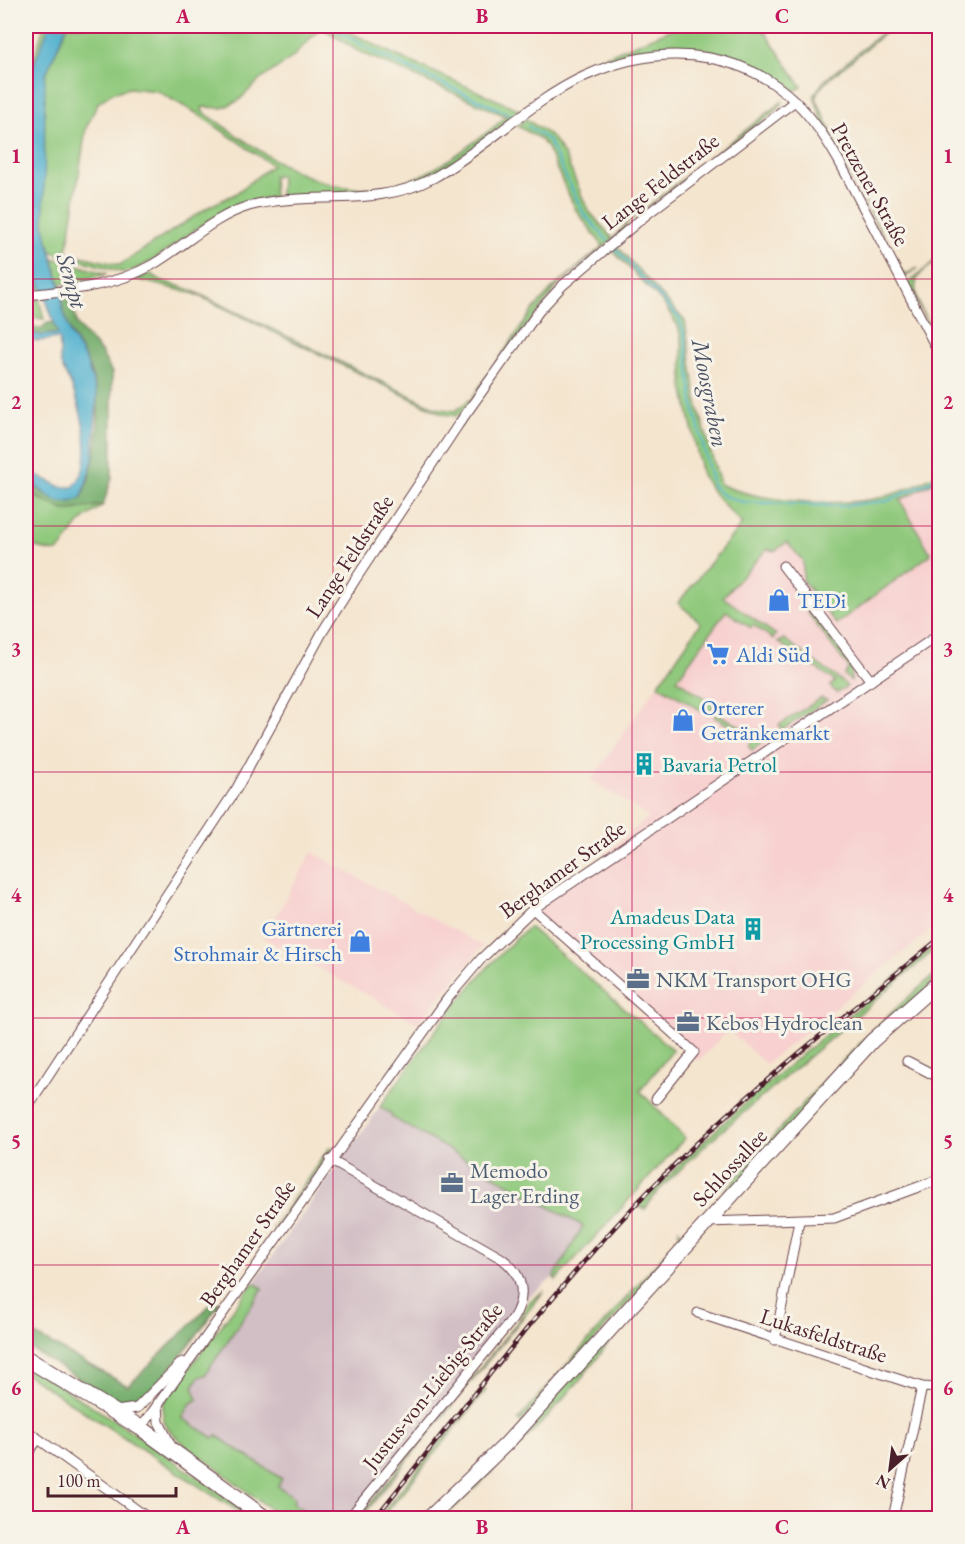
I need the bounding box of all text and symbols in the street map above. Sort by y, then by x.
text: A [175,3,191,29]
text: B [476,3,488,29]
text: C [775,3,789,29]
street label: Pretzener Straße [825,117,917,251]
street label: Lange Feldstraße [596,126,725,236]
text: 1 [11,143,21,169]
text: 1 [943,143,953,169]
water label: Sempt [50,249,95,313]
water label: Moosgraben [684,334,736,450]
text: 2 [11,389,22,415]
text: 2 [943,389,954,415]
street label: Lange Feldstraße [299,489,400,623]
place label: TEDi [797,586,846,615]
shop icon: TEDi [766,587,792,613]
text: 3 [11,636,21,662]
text: 3 [943,636,953,662]
place label: Aldi Süd [735,640,811,669]
supermarket icon: Aldi Süd [705,641,731,667]
place label: Orterer Getränkemarkt [701,693,830,747]
shop icon: Orterer Getränkemarkt [670,707,696,733]
place label: Bavaria Petrol [662,750,777,779]
building icon: Bavaria Petrol [631,751,657,777]
street label: Berghamer Straße [494,814,631,925]
text: 4 [11,882,22,908]
text: 4 [943,882,954,908]
place label: Amadeus Data Processing GmbH [580,902,735,956]
place label: Gärtnerei Strohmair & Hirsch [174,914,342,968]
building icon: Amadeus Data Processing GmbH [740,916,766,942]
shop icon: Gärtnerei Strohmair & Hirsch [347,928,373,954]
place label: NKM Transport OHG [656,965,852,994]
office icon: NKM Transport OHG [625,966,651,992]
place label: Kebos Hydroclean [706,1008,863,1037]
office icon: Kebos Hydroclean [675,1009,701,1035]
street label: Schlossallee [686,1122,773,1213]
text: 5 [11,1128,21,1154]
text: 5 [943,1128,953,1154]
place label: Memodo Lager Erding [470,1156,579,1210]
office icon: Memodo Lager Erding [439,1170,465,1196]
street label: Berghamer Straße [193,1174,302,1313]
street label: Justus-von-Liebig-Straße [355,1296,509,1478]
street label: Lukasfeldstraße [757,1301,891,1370]
text: 6 [11,1375,22,1401]
text: 6 [943,1375,954,1401]
north arrow [860,1439,920,1499]
scale bar [48,1460,176,1498]
text: 100 m [57,1469,101,1492]
text: N [873,1469,894,1494]
text: A [175,1514,191,1540]
text: B [476,1514,488,1540]
text: C [775,1514,789,1540]

